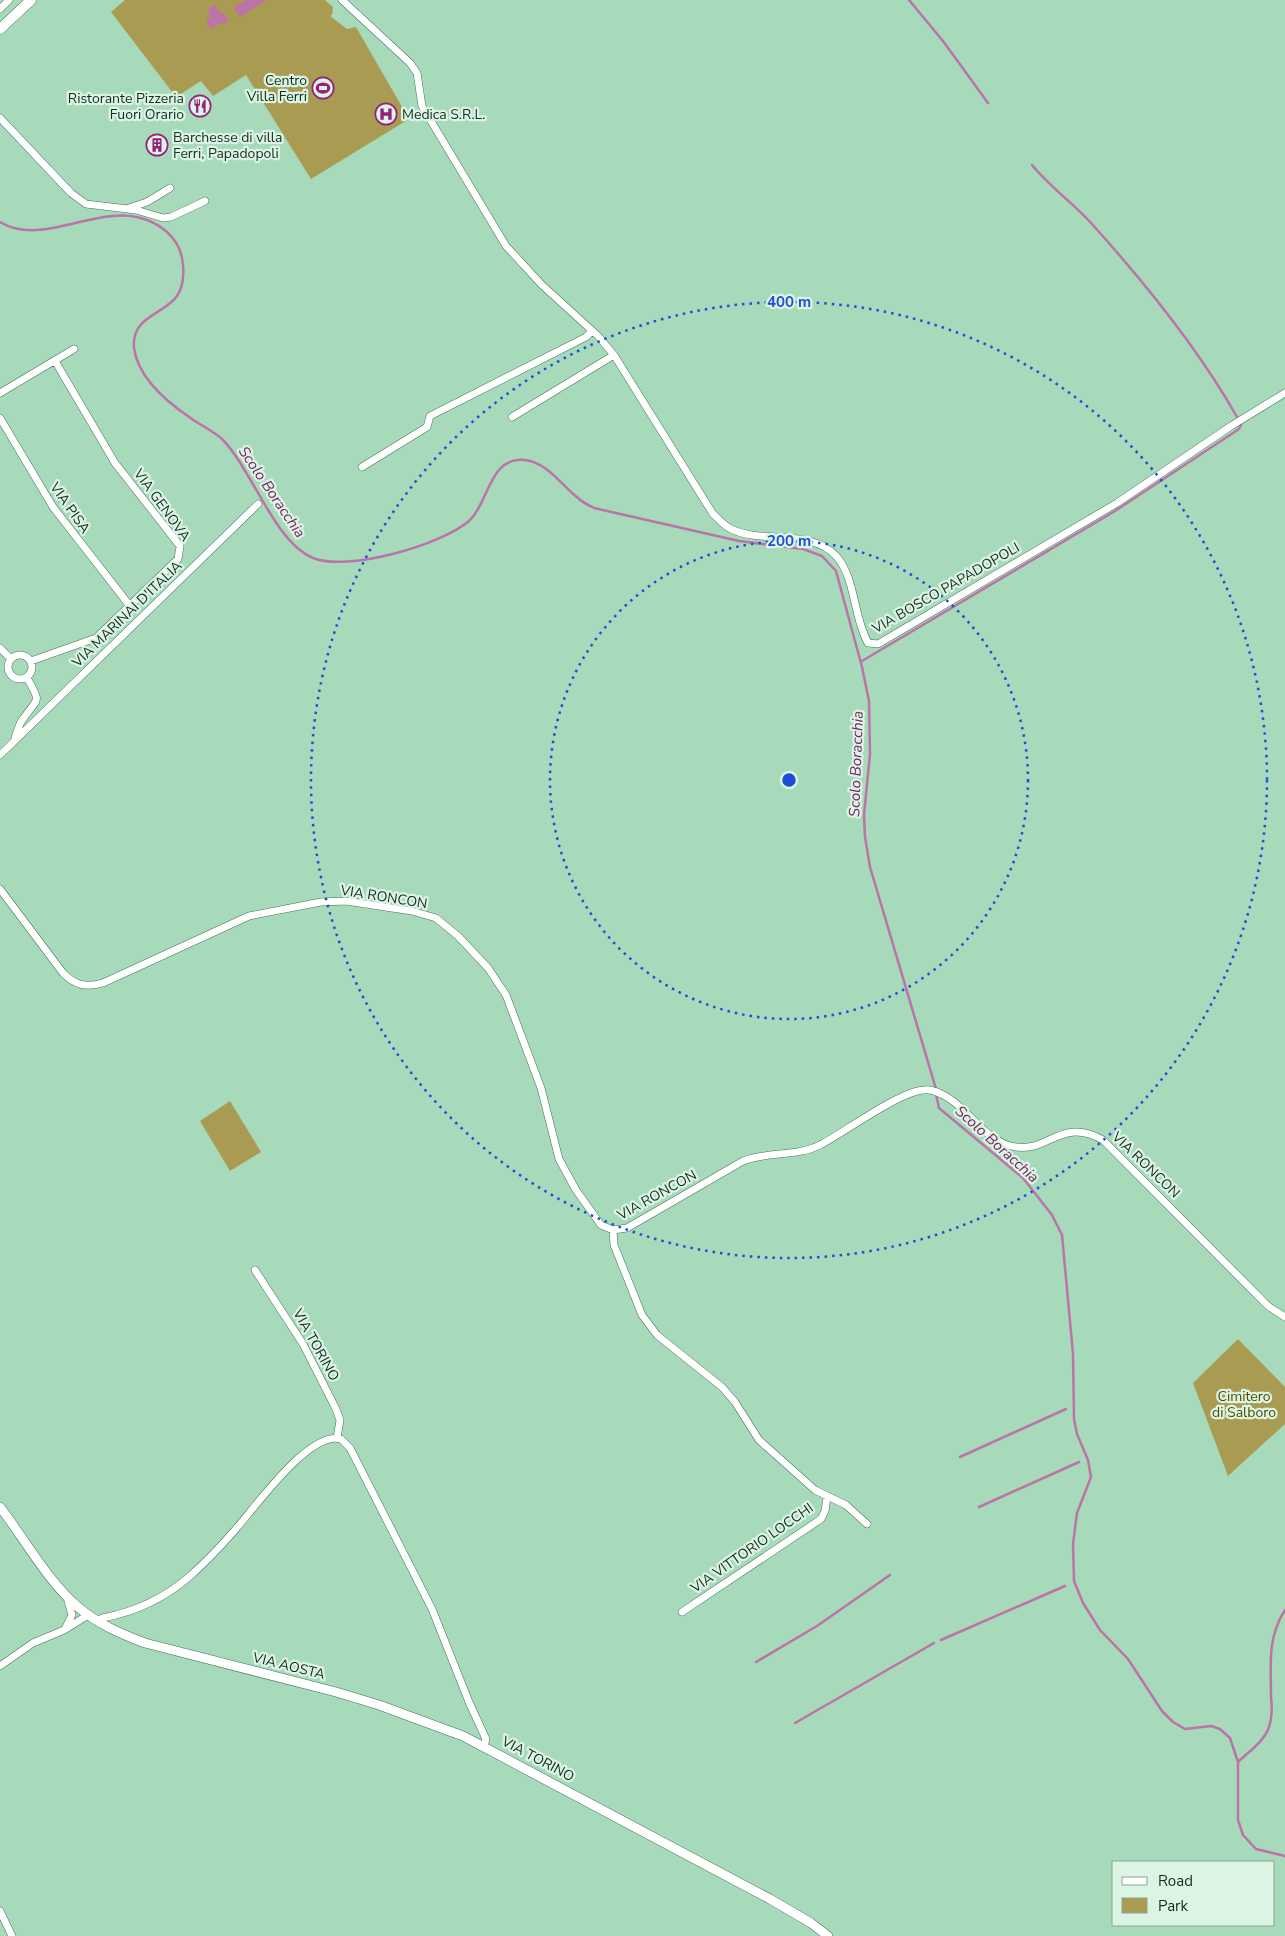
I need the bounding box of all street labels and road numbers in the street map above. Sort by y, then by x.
street label: VIA GENOVA [129,464,195,545]
street label: VIA PISA [45,478,94,537]
street label: VIA BOSCO PAPADOPOLI [868,538,1023,639]
street label: VIA MARINAI D'ITALIA [67,556,186,672]
street label: VIA RONCON [338,881,429,913]
street label: VIA RONCON [1107,1127,1184,1202]
street label: VIA RONCON [613,1165,700,1225]
street label: VIA TORINO [288,1305,344,1384]
street label: VIA VITTORIO LOCCHI [686,1499,817,1598]
street label: VIA AOSTA [250,1648,327,1684]
street label: VIA TORINO [497,1731,578,1786]

